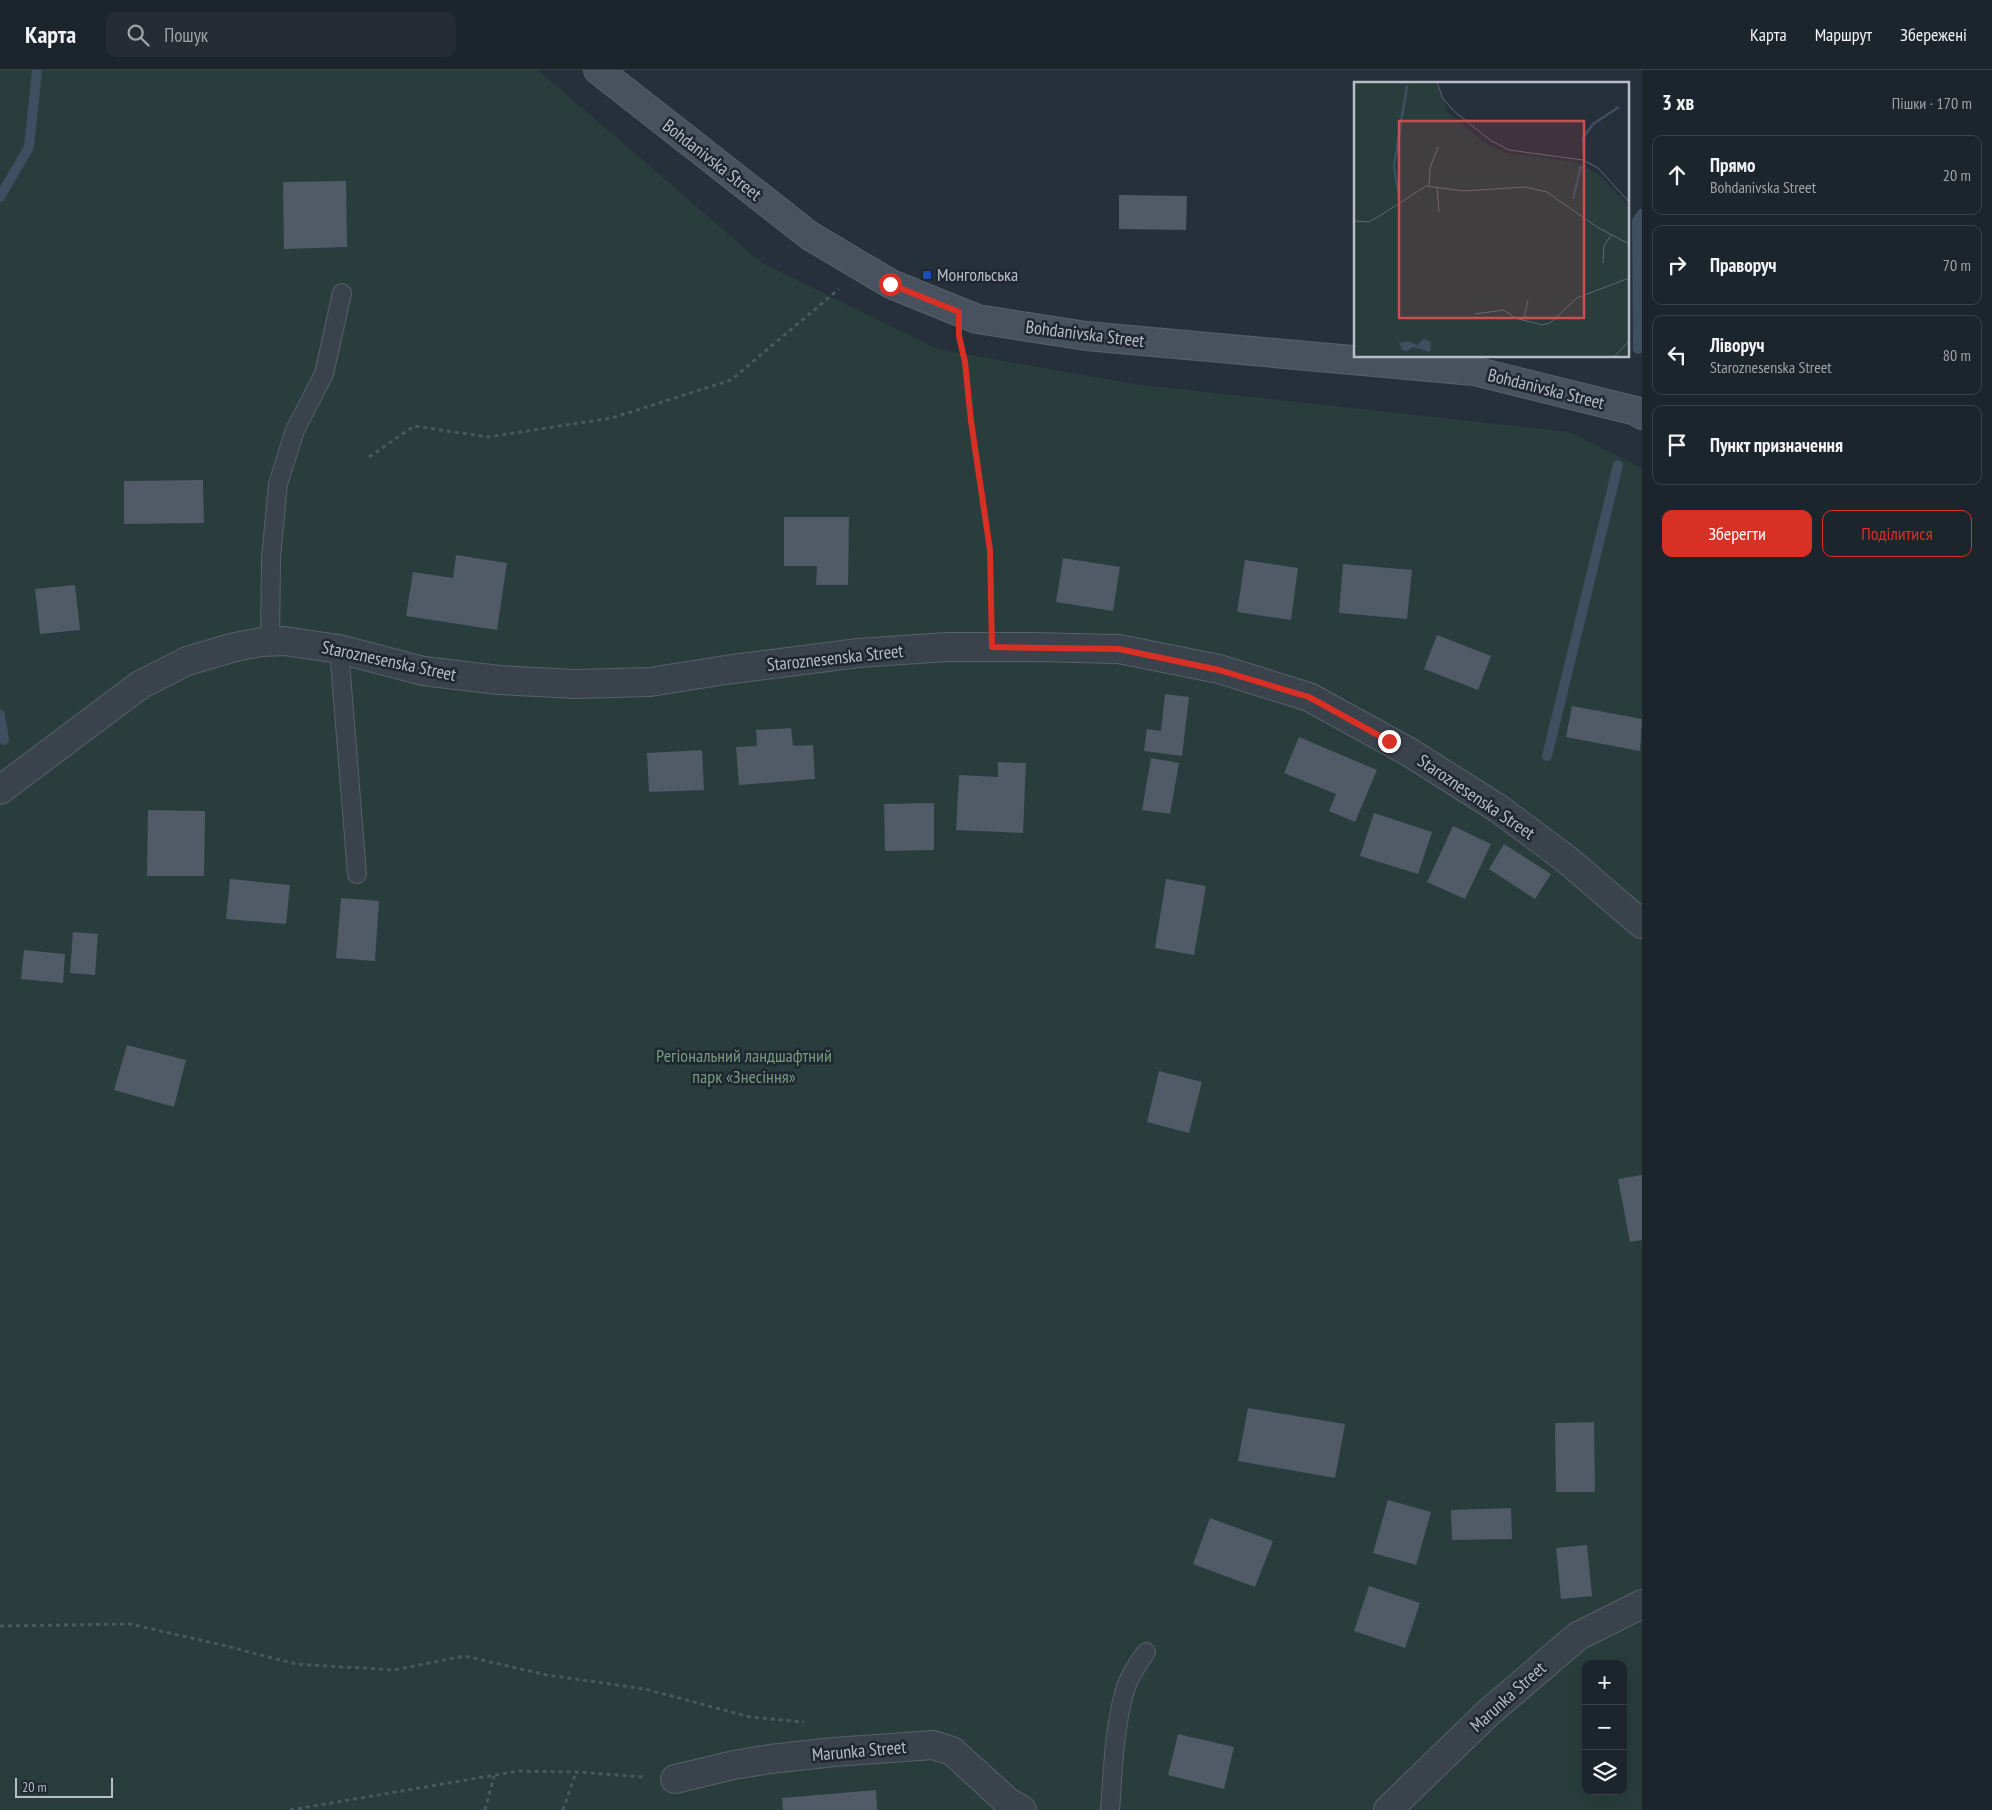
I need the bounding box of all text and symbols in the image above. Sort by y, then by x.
search box [106,12,456,57]
text: Карта [25,19,76,50]
icon: search [124,21,152,49]
text: Пошук [164,23,208,47]
text: Карта [1750,23,1787,46]
text: Маршрут [1815,23,1872,46]
text: Збережені [1900,23,1967,46]
inset map [1354,82,1630,358]
text: 3 хв [1662,89,1694,116]
text: Пішки · 170 m [1892,93,1972,113]
street label: Bohdanivska Street [658,114,766,205]
text: Прямо [1710,153,1755,177]
icon: ahead [1663,161,1691,189]
text: 20 m [1943,165,1971,185]
text: Bohdanivska Street [1710,177,1816,197]
icon: right [1663,251,1691,279]
text: Праворуч [1710,253,1777,277]
text: 70 m [1943,255,1971,275]
place label: Монгольська [937,263,1018,286]
marker: Монгольська [921,269,933,281]
route start [879,273,902,296]
street label: Bohdanivska Street [1024,315,1146,352]
text: Ліворуч [1710,333,1764,357]
icon: left [1663,341,1691,369]
text: 80 m [1943,345,1971,365]
text: Staroznesenska Street [1710,357,1832,377]
street label: Bohdanivska Street [1485,363,1607,414]
icon: arrive [1663,431,1691,459]
text: Пункт призначення [1710,433,1843,457]
button: Зберегти [1662,510,1812,557]
button: Поділитися [1822,510,1972,557]
street label: Staroznesenska Street [320,635,459,686]
street label: Staroznesenska Street [766,639,904,676]
route end [1378,730,1401,753]
street label: Staroznesenska Street [1413,749,1540,844]
park label: Регіональний ландшафтний парк «Знесіння» [656,1044,832,1088]
street label: Marunka Street [1465,1656,1551,1737]
map controls [1582,1660,1627,1795]
button: + [1582,1660,1627,1705]
button: − [1582,1705,1627,1750]
street label: Marunka Street [811,1735,907,1766]
button: layers [1582,1750,1627,1795]
scale bar [15,1775,112,1798]
text: 20 m [22,1778,47,1796]

